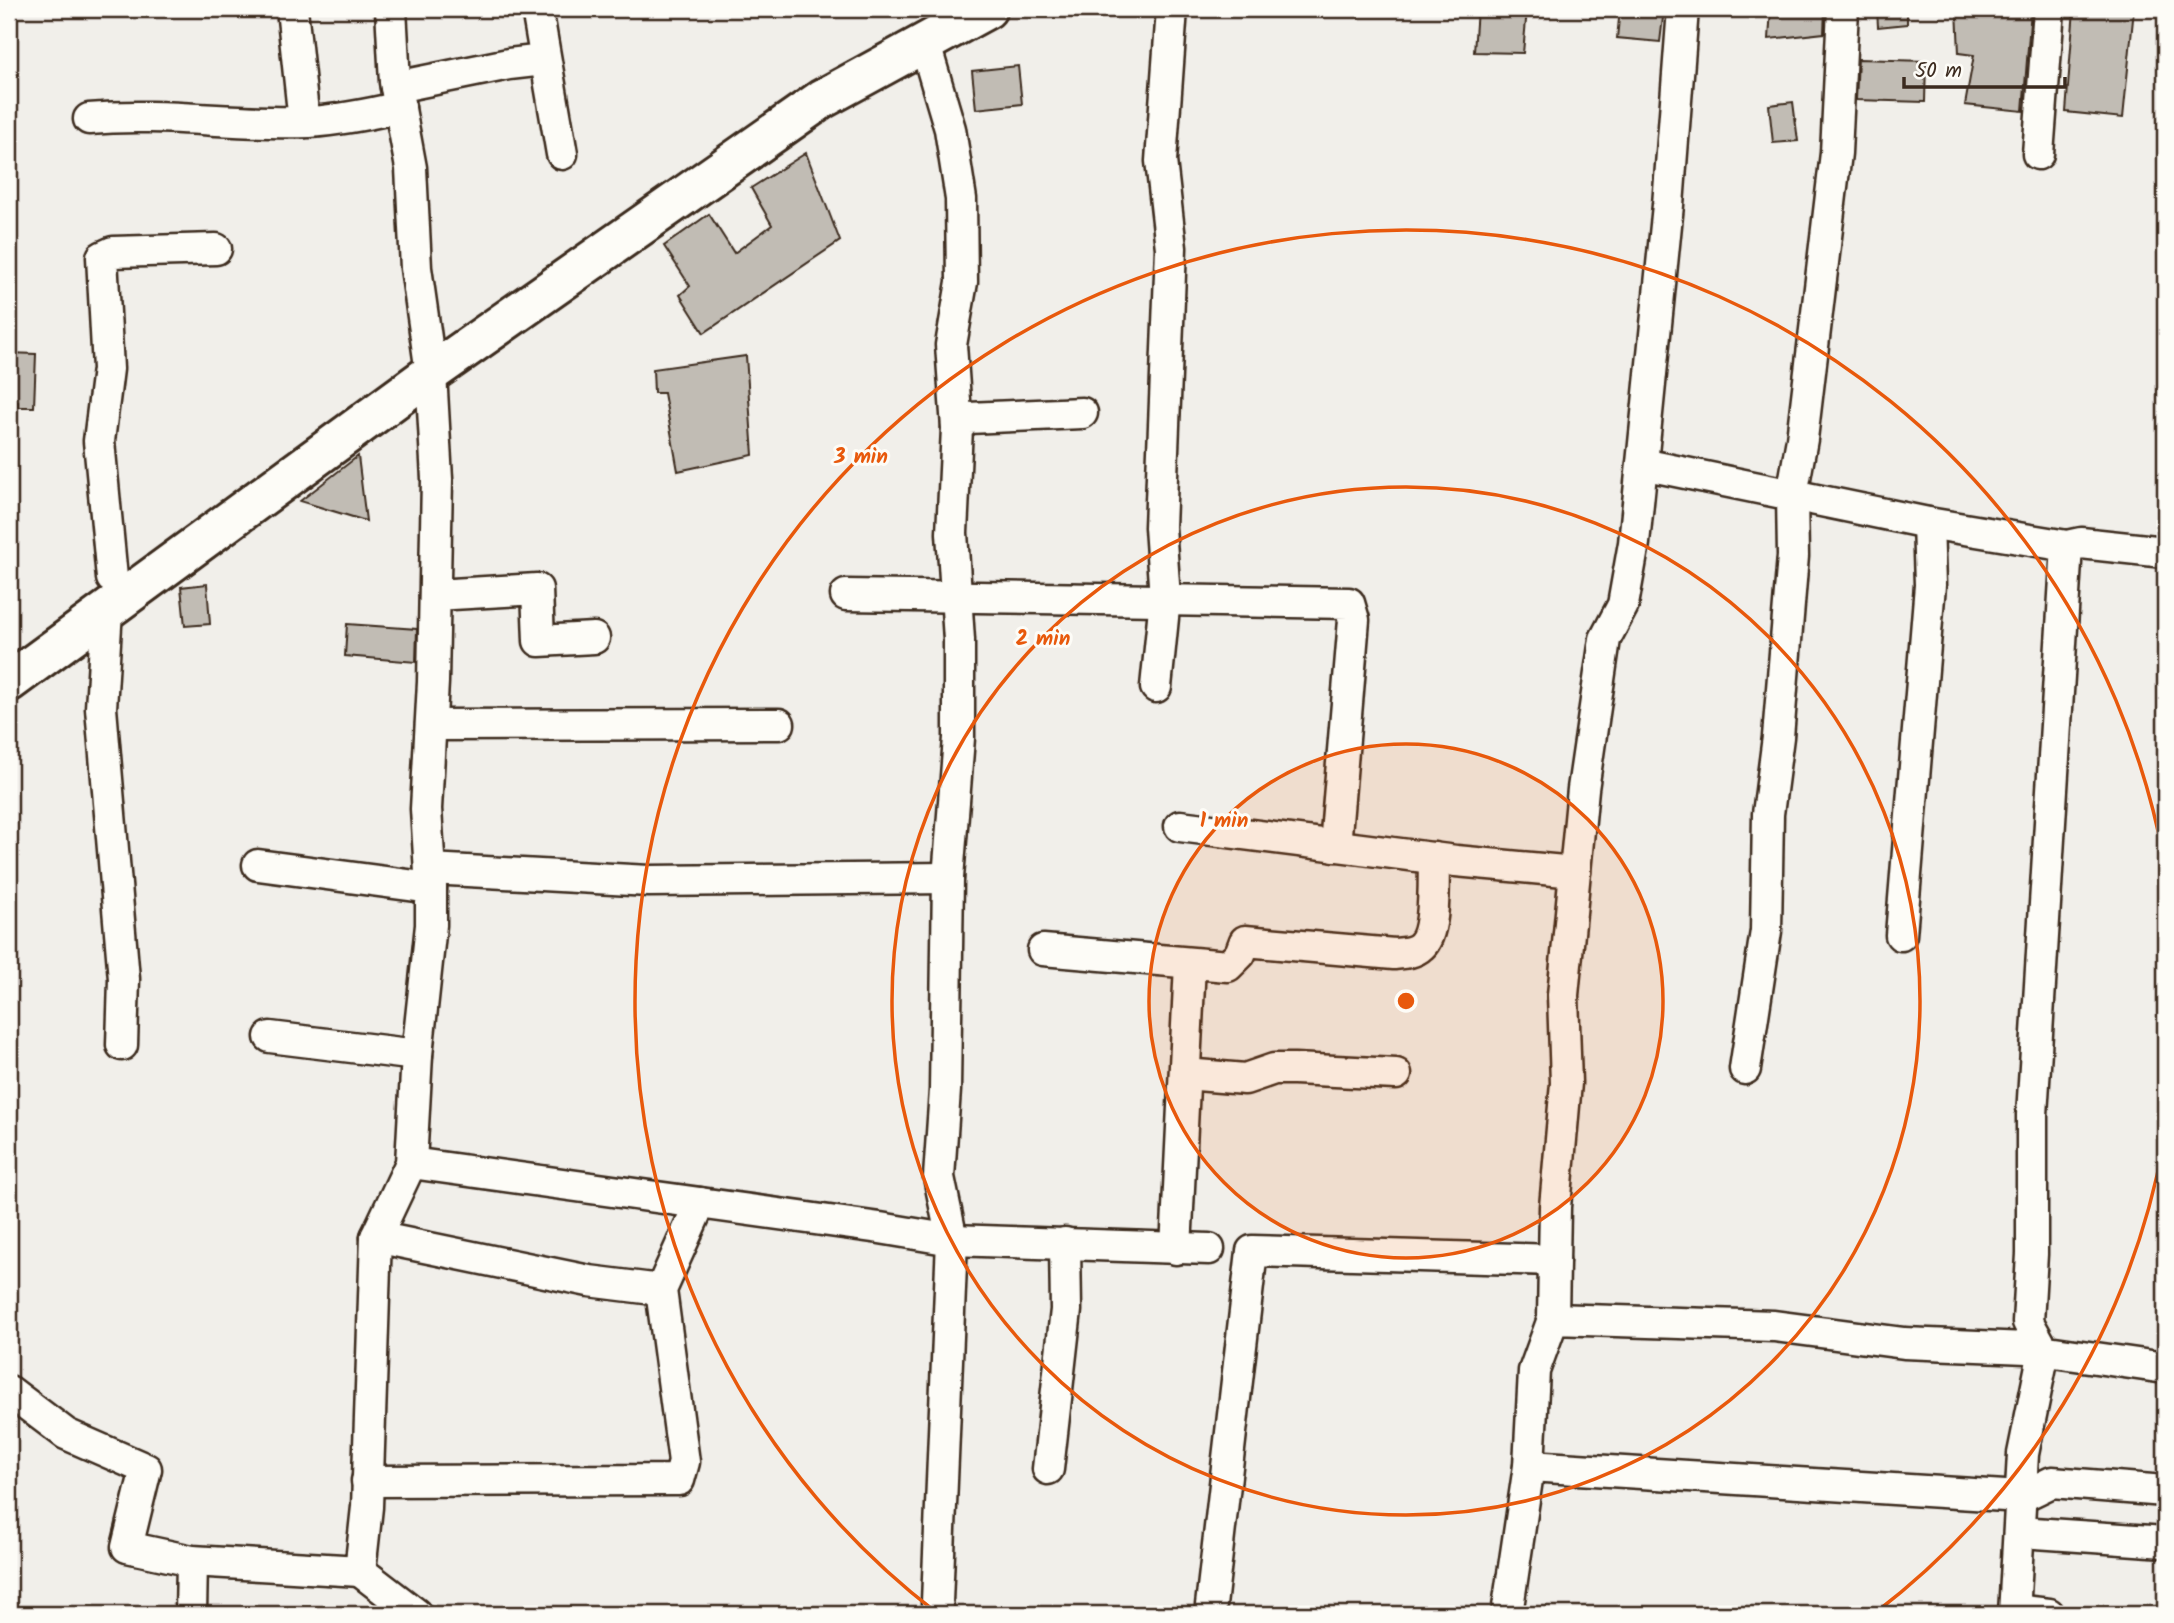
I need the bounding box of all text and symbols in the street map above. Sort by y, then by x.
scale bar [1904,46,2066,90]
text: 50 m [1915,55,1962,88]
text: 3 min [833,441,888,474]
text: 2 min [1016,623,1070,656]
text: 1 min [1200,805,1248,838]
centre of rings [1394,989,1418,1013]

